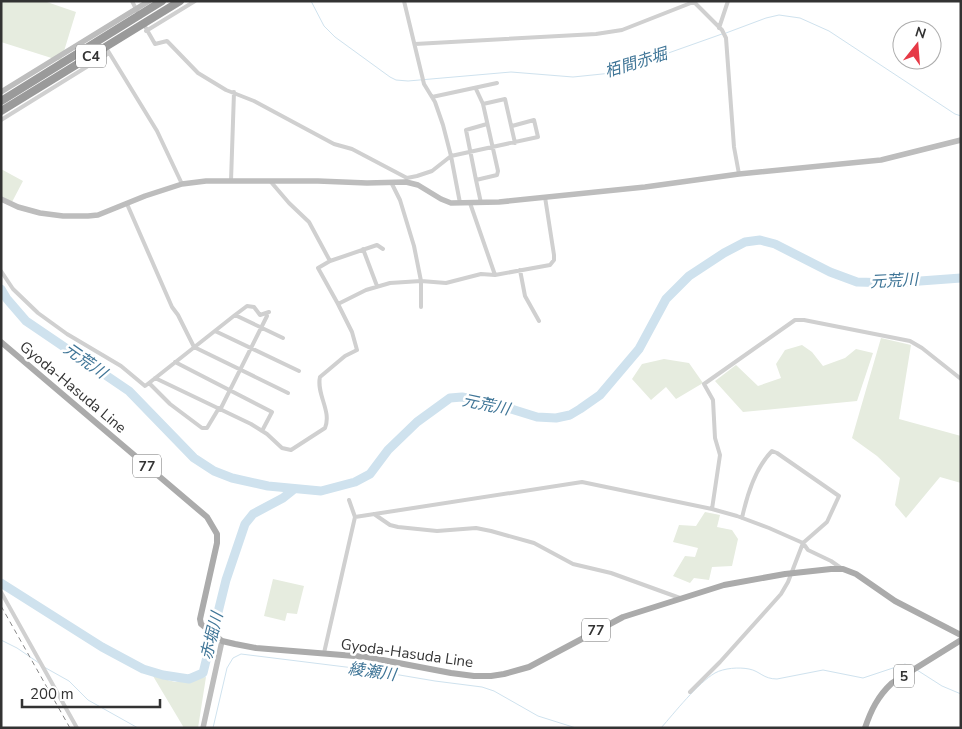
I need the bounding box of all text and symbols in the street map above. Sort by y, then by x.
north arrow [892,20,942,70]
text: N [913,22,928,44]
water label: 栢間赤堀 [602,42,673,83]
road number: C4 [76,44,106,68]
water label: 元荒川 [869,269,921,293]
street label: Gyoda-Hasuda Line [15,336,131,438]
water label: 元荒川 [59,338,113,385]
water label: 元荒川 [460,389,514,421]
road number: 77 [133,454,161,478]
water label: 赤堀川 [196,608,229,662]
road number: 77 [582,618,610,642]
street label: Gyoda-Hasuda Line [339,634,475,672]
water label: 綾瀬川 [347,658,399,687]
road number: 5 [894,664,914,688]
scale bar [22,676,160,708]
text: 200 m [30,684,74,704]

